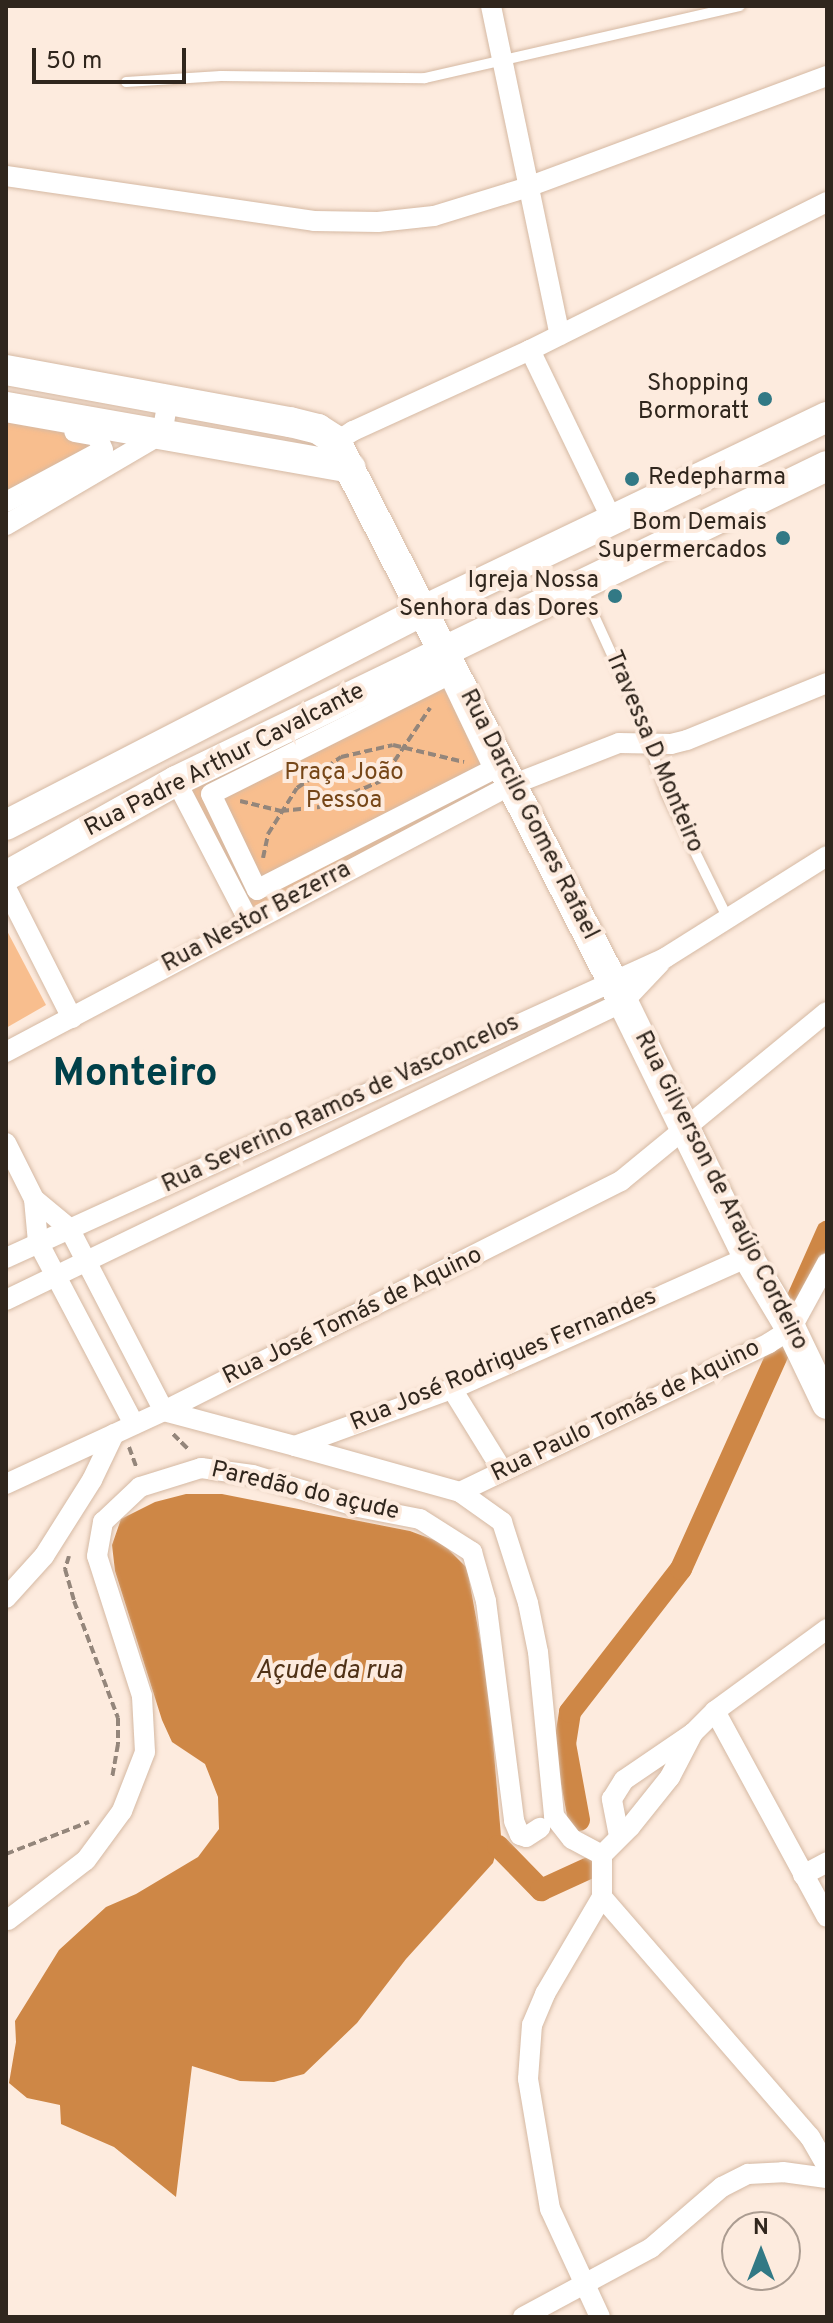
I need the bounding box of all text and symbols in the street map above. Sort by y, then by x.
scale bar [36,32,190,82]
text: 50 m [46,47,102,77]
place label: Shopping Bormoratt [638,371,749,427]
marker: Shopping Bormoratt [756,390,774,408]
place label: Redepharma [648,465,786,493]
marker: Redepharma [623,470,641,488]
place label: Bom Demais Supermercados [597,510,767,566]
marker: Bom Demais Supermercados [774,529,792,547]
place label: Igreja Nossa Senhora das Dores [399,568,599,624]
marker: Igreja Nossa Senhora das Dores [606,587,624,605]
street label: Travessa D Monteiro [597,647,709,857]
street label: Rua Padre Arthur Cavalcante [80,678,370,844]
street label: Rua Darcilo Gomes Rafael [452,685,604,945]
park label: Praça João Pessoa [284,760,404,816]
street label: Rua Nestor Bezerra [158,856,356,980]
street label: Rua Severino Ramos de Vasconcelos [157,1009,525,1201]
street label: Rua Gilverson de Araújo Cordeiro [627,1026,813,1356]
district label: Monteiro [52,1051,218,1099]
street label: Rua José Tomás de Aquino [218,1241,488,1393]
street label: Rua José Rodrigues Fernandes [347,1283,661,1439]
street label: Rua Paulo Tomás de Aquino [486,1334,766,1490]
street label: Paredão do açude [208,1456,402,1528]
water label: Açude da rua [255,1656,403,1688]
north arrow [721,2211,801,2291]
text: N [753,2215,769,2242]

